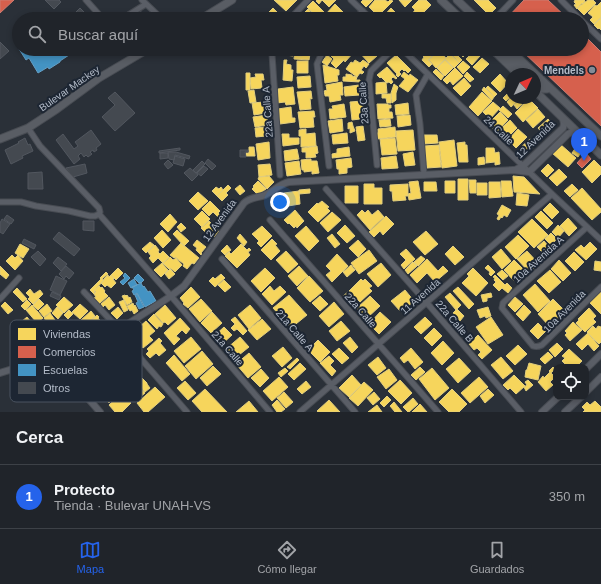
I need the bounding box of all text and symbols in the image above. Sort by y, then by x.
search box [12,12,589,56]
icon: search [26,23,48,45]
text: Buscar aquí [58,26,138,43]
street label: Bulevar Mackey [37,64,102,113]
place label: Mendels [544,65,584,76]
marker: Mendels [587,65,597,75]
north arrow [505,68,541,104]
street label: 23a Calle [357,81,370,124]
street label: 22a Calle A [260,86,275,138]
street label: 24 Calle [482,114,516,147]
street label: 12 Avenida [514,118,557,160]
pin: 1 [571,128,597,161]
your location [270,192,290,212]
street label: 12 Avenida [200,197,239,243]
street label: 10a Avenida A [511,234,566,285]
street label: 11 Avenida [398,276,443,316]
street label: 10a Avenida [541,288,588,335]
street label: 22a Calle [343,291,379,330]
street label: 22a Calle B [434,298,476,345]
street label: 21a Calle A [274,307,316,353]
legend [10,320,142,402]
text: Viviendas [43,328,91,340]
street label: 21a Calle [210,329,246,368]
text: Comercios [43,346,96,358]
text: Escuelas [43,364,88,376]
map controls [553,364,589,400]
button: locate [553,364,589,400]
text: Otros [43,382,70,394]
text: Cerca [16,428,63,447]
text: Protecto [54,481,115,498]
text: 1 [25,489,33,504]
text: 350 m [549,489,585,504]
text: Tienda · Bulevar UNAH-VS [54,498,211,513]
tab: Mapa [77,539,104,575]
tab: Cómo llegar [257,539,317,575]
tab: Guardados [470,539,524,575]

